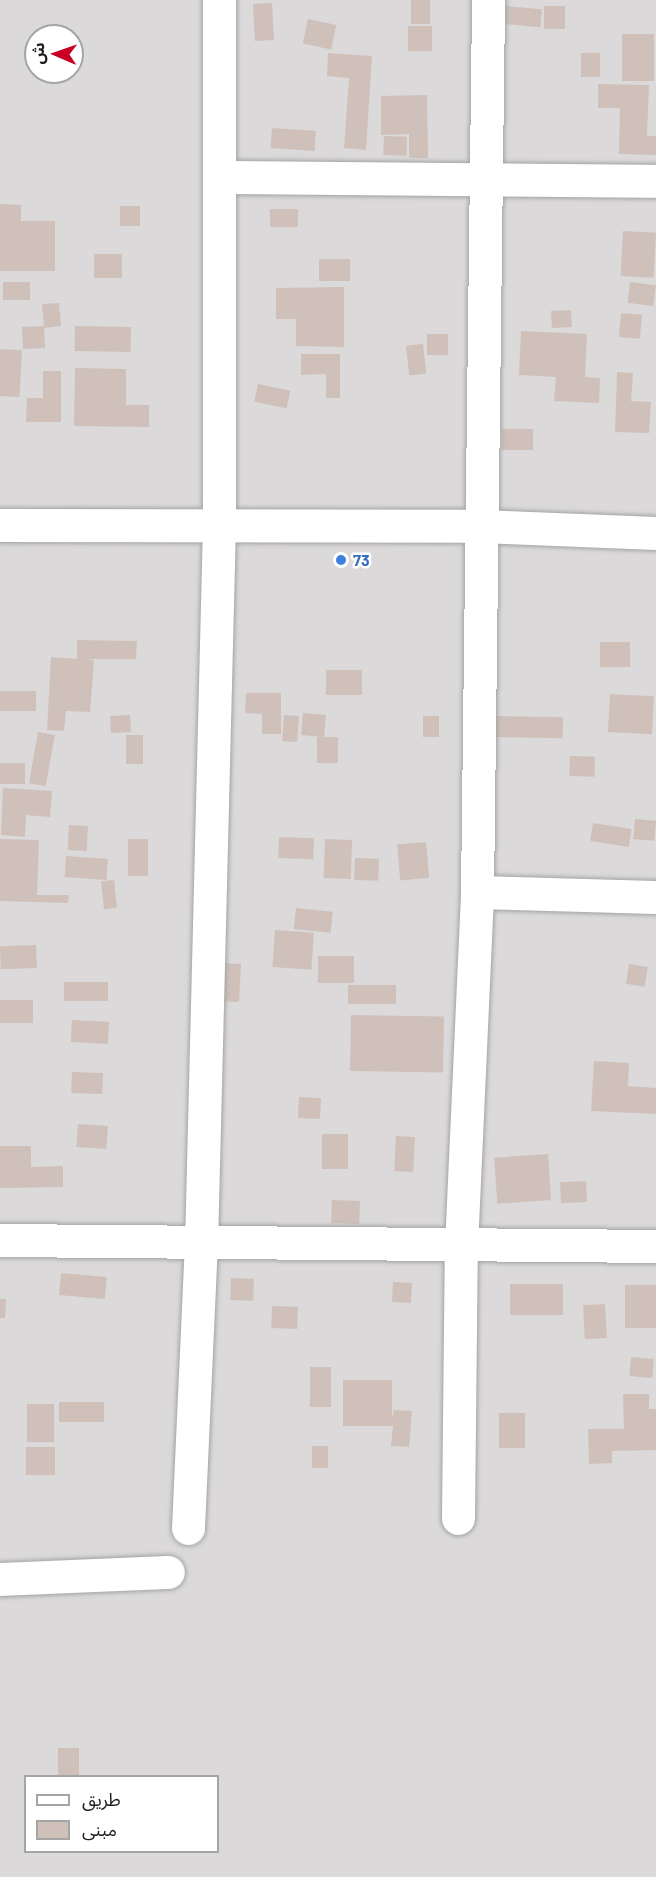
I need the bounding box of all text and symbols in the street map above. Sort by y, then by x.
north arrow [24,24,84,84]
text: ش [28,42,47,65]
place label: 73 [353,550,370,570]
marker: 73 [334,553,348,567]
legend [24,1775,219,1853]
text: طريق [82,1788,121,1810]
text: مبنى [82,1818,117,1840]

